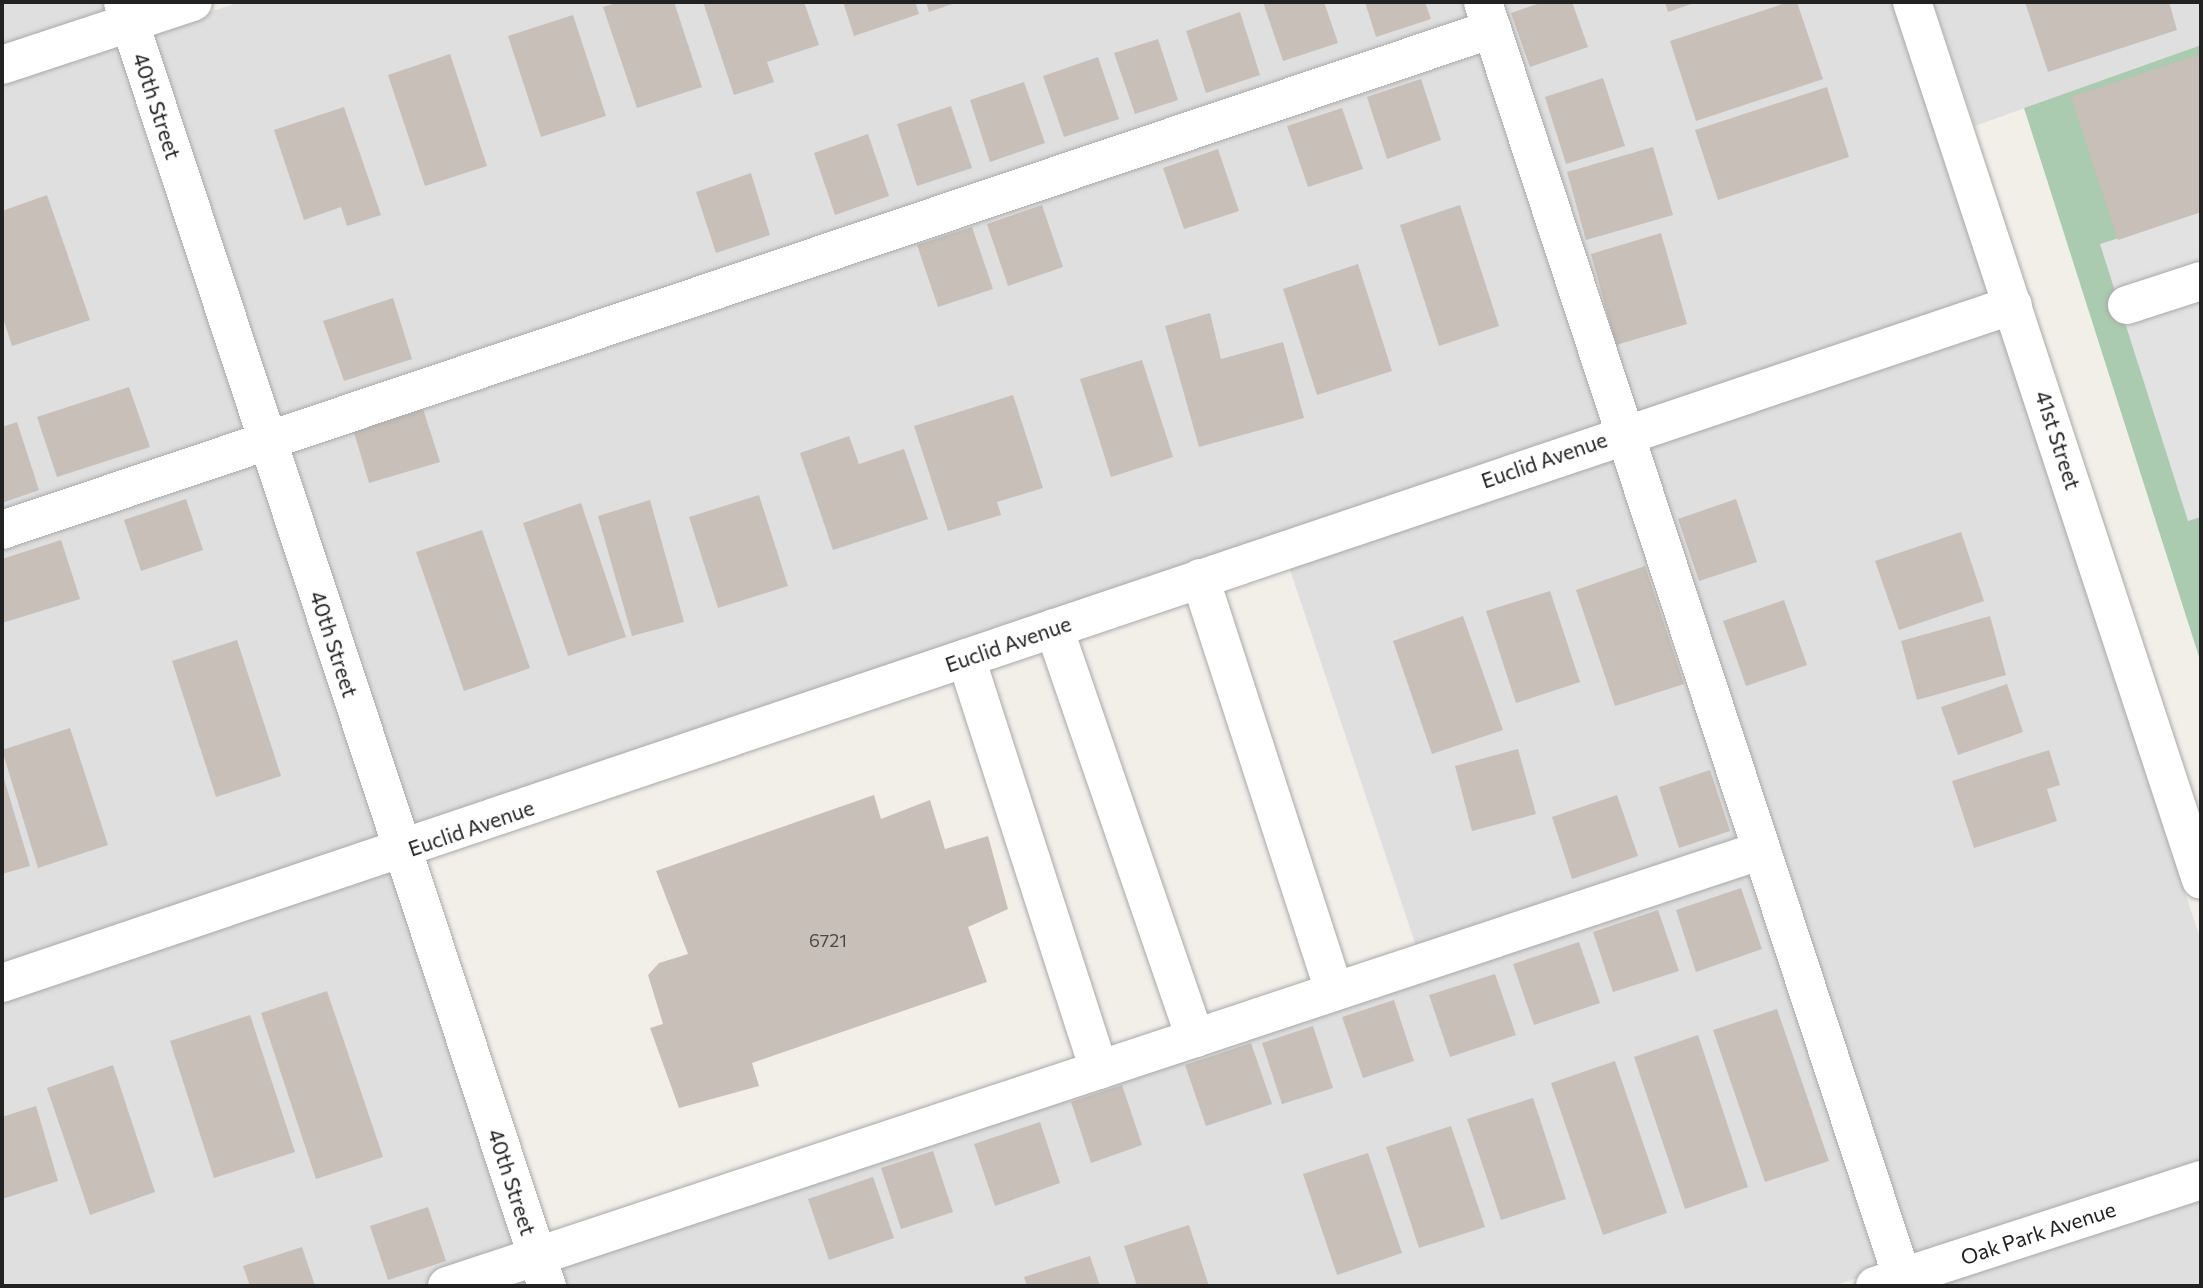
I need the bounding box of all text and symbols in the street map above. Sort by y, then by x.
street label: 40th Street [128,50,186,162]
street label: 41st Street [2030,387,2086,493]
street label: Euclid Avenue [1478,427,1610,493]
street label: 40th Street [305,588,363,700]
street label: Euclid Avenue [942,611,1074,677]
street label: Euclid Avenue [405,795,537,861]
house number: 6721 [809,929,847,951]
street label: 40th Street [483,1126,541,1238]
street label: Oak Park Avenue [1957,1196,2119,1270]

